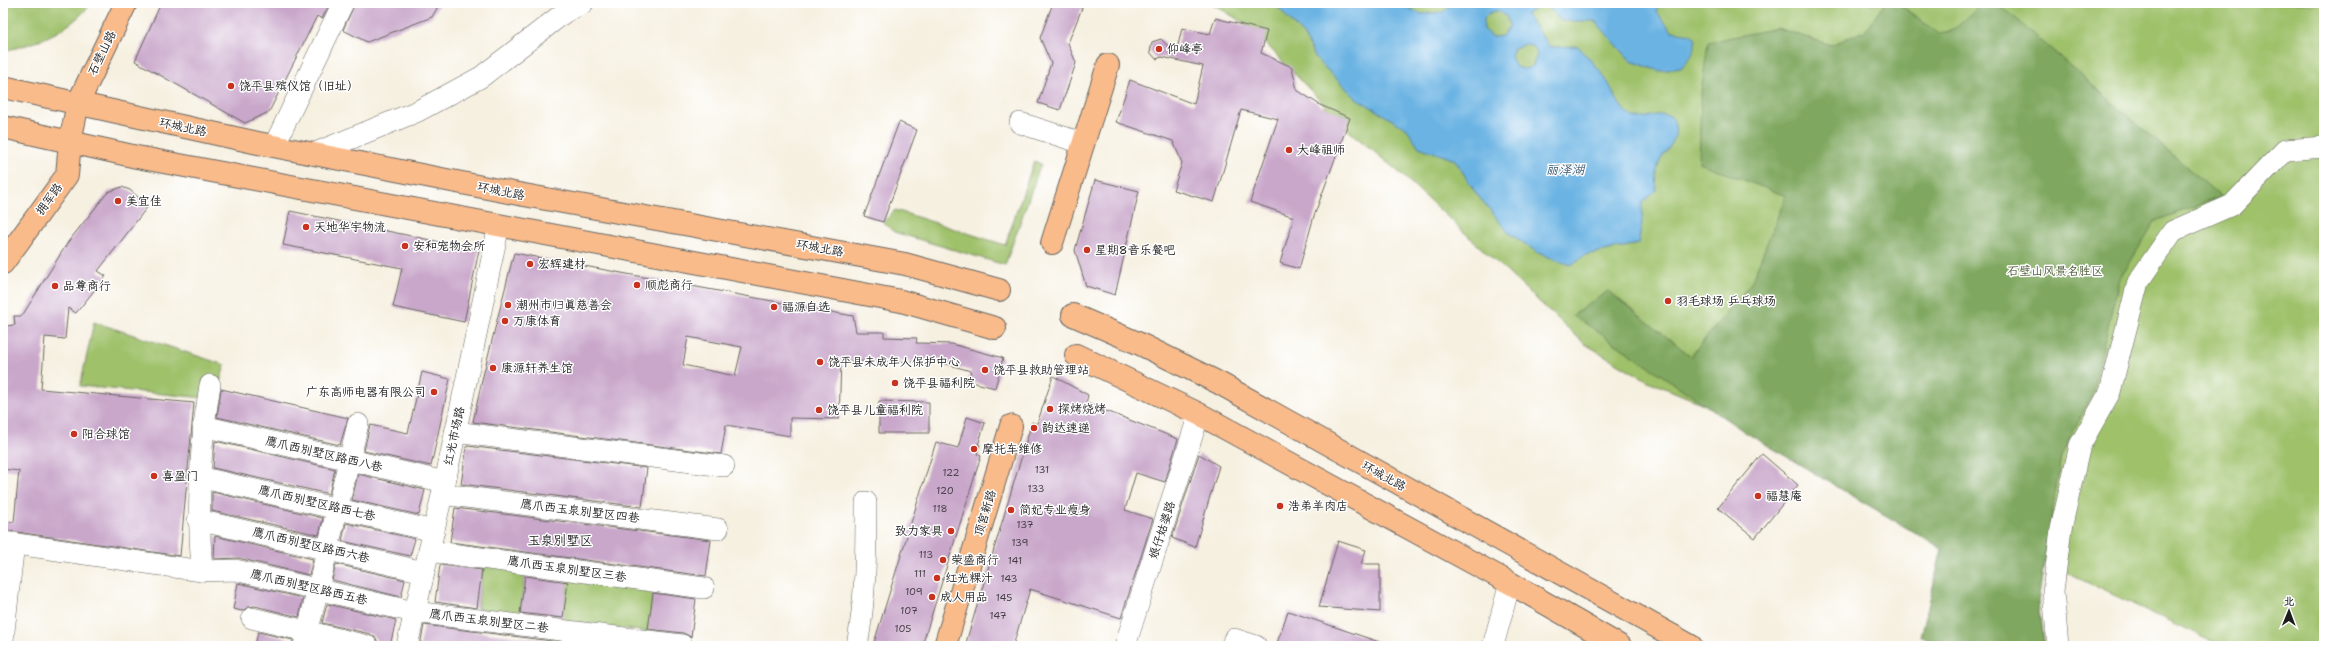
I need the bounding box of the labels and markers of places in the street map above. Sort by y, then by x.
place label: 仰峰亭 [1167,41,1203,57]
marker: 仰峰亭 [1154,44,1164,54]
place label: 饶平县殡仪馆（旧址） [239,78,359,94]
marker: 饶平县殡仪馆（旧址） [226,81,236,91]
place label: 大峰祖师 [1297,142,1345,158]
marker: 大峰祖师 [1284,145,1294,155]
place label: 美宜佳 [126,193,162,209]
marker: 美宜佳 [113,196,123,206]
place label: 天地华宇物流 [314,219,386,235]
marker: 天地华宇物流 [301,222,311,232]
place label: 安和宠物会所 [413,238,486,254]
marker: 安和宠物会所 [400,241,410,251]
place label: 星期8音乐餐吧 [1095,242,1175,258]
marker: 星期8音乐餐吧 [1082,245,1092,255]
place label: 宏辉建材 [538,256,586,272]
marker: 宏辉建材 [525,259,535,269]
place label: 顺彪商行 [645,277,693,293]
place label: 品尊商行 [63,278,111,294]
marker: 顺彪商行 [632,280,642,290]
marker: 品尊商行 [50,281,60,291]
place label: 羽毛球场 乒乓球场 [1676,293,1776,309]
marker: 羽毛球场 乒乓球场 [1663,296,1673,306]
place label: 潮州市归真慈善会 [516,297,612,313]
place label: 福源自选 [782,299,830,315]
marker: 潮州市归真慈善会 [503,300,513,310]
marker: 福源自选 [769,302,779,312]
place label: 万康体育 [513,313,561,329]
marker: 万康体育 [500,316,510,326]
place label: 饶平县未成年人保护中心 [828,354,960,370]
marker: 饶平县未成年人保护中心 [815,357,825,367]
place label: 康源轩养生馆 [501,360,573,376]
place label: 饶平县救助管理站 [993,362,1089,378]
marker: 康源轩养生馆 [488,363,498,373]
marker: 饶平县救助管理站 [980,365,990,375]
place label: 饶平县福利院 [903,375,975,391]
marker: 饶平县福利院 [890,378,900,388]
place label: 广东高师电器有限公司 [306,384,426,400]
marker: 广东高师电器有限公司 [429,387,439,397]
place label: 探烤烧烤 [1058,401,1106,417]
place label: 饶平县儿童福利院 [827,402,923,418]
marker: 探烤烧烤 [1045,404,1055,414]
marker: 饶平县儿童福利院 [814,405,824,415]
place label: 韵达速递 [1042,420,1090,436]
marker: 韵达速递 [1029,423,1039,433]
place label: 阳合球馆 [82,426,130,442]
marker: 阳合球馆 [69,429,79,439]
place label: 摩托车维修 [982,441,1042,457]
marker: 摩托车维修 [969,444,979,454]
place label: 喜盈门 [162,468,198,484]
marker: 喜盈门 [149,471,159,481]
place label: 福慧庵 [1766,488,1802,504]
marker: 福慧庵 [1753,491,1763,501]
place label: 浩弟羊肉店 [1288,498,1348,514]
marker: 浩弟羊肉店 [1275,501,1285,511]
place label: 简妃专业瘦身 [1019,502,1091,518]
marker: 简妃专业瘦身 [1006,505,1016,515]
place label: 致力家具 [895,523,943,539]
marker: 致力家具 [946,526,956,536]
place label: 荣盛商行 [951,552,999,568]
marker: 荣盛商行 [938,555,948,565]
place label: 红光粿汁 [945,570,993,586]
marker: 红光粿汁 [932,573,942,583]
place label: 成人用品 [940,589,988,605]
marker: 成人用品 [927,592,937,602]

